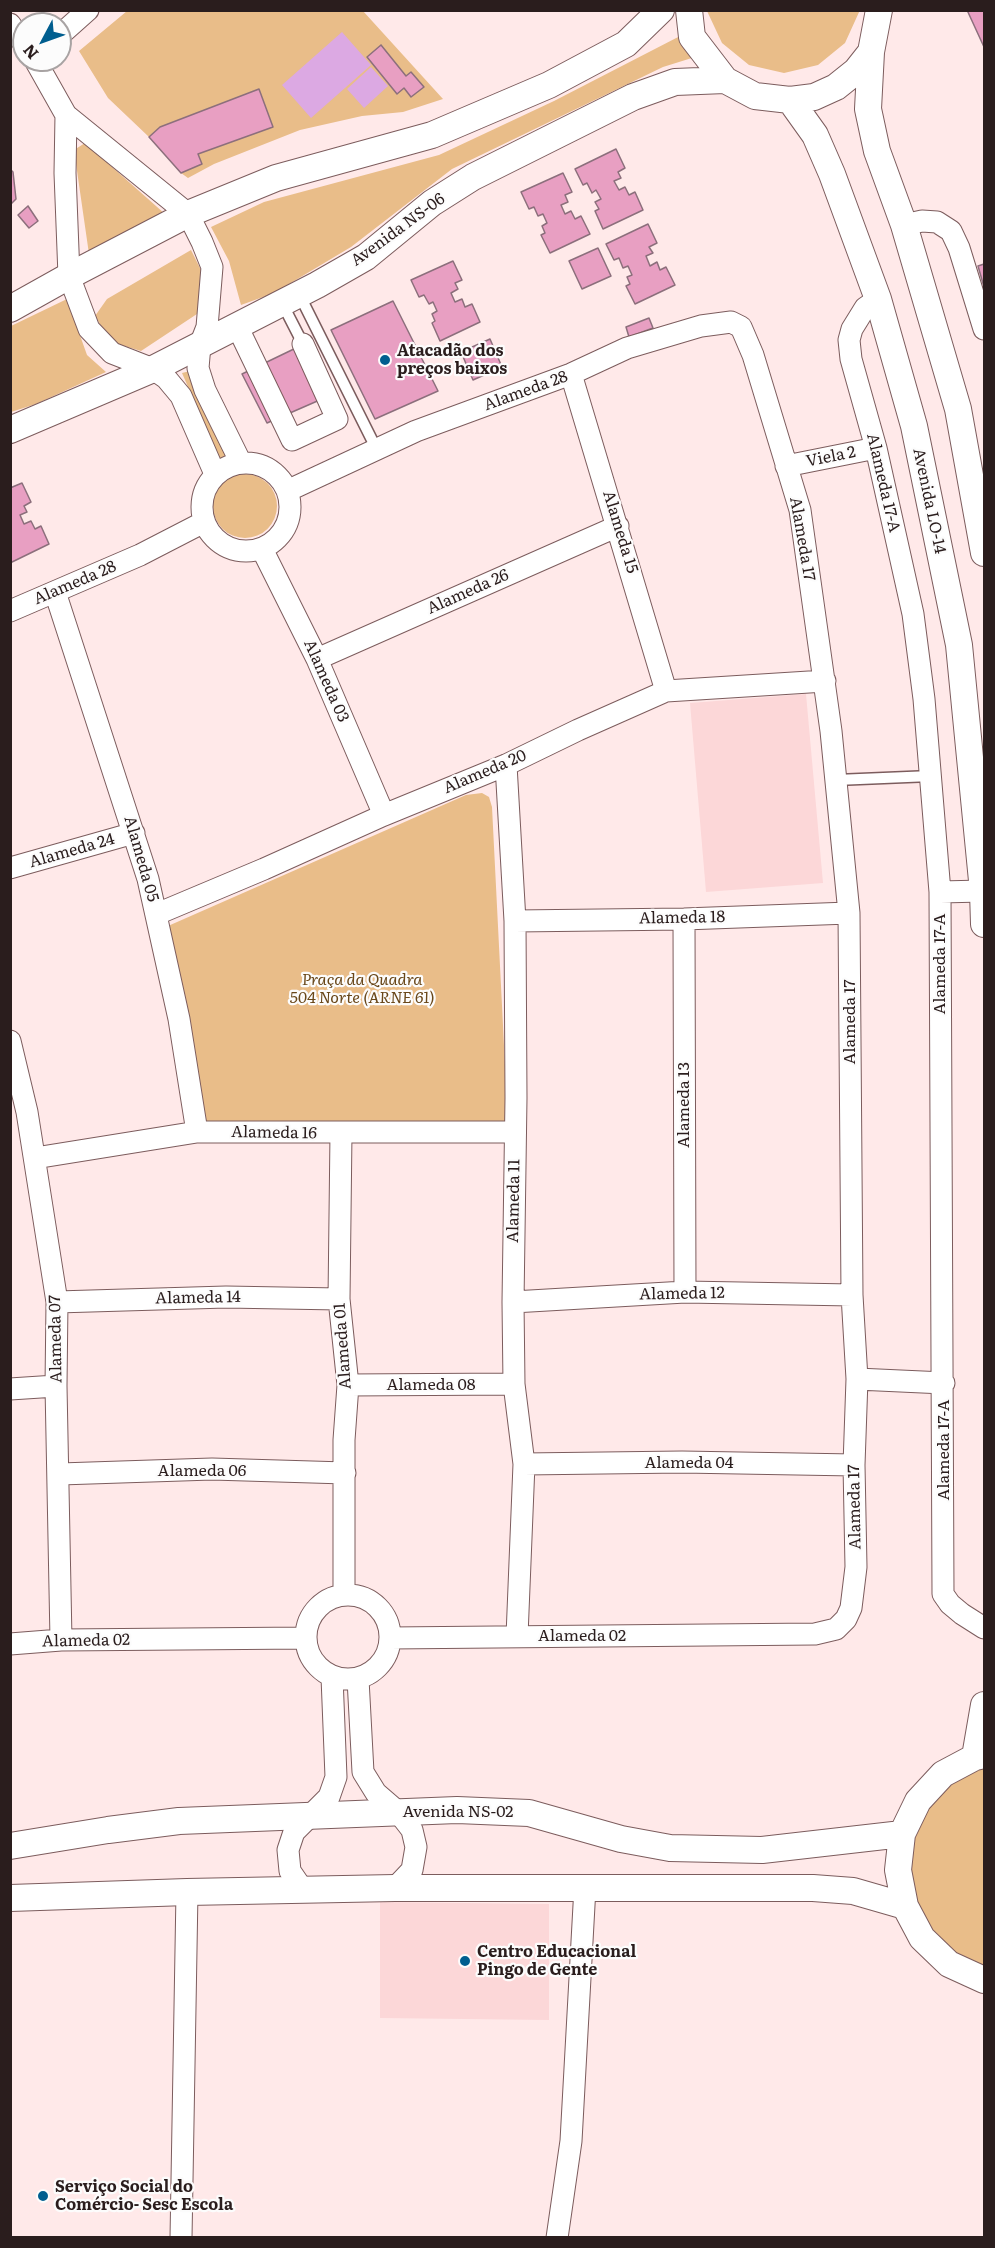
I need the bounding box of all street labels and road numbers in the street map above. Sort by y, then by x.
street label: Avenida NS-06 [347,189,449,271]
street label: Alameda 28 [481,367,571,415]
street label: Alameda 17-A [862,432,904,534]
street label: Viela 2 [804,443,858,471]
street label: Avenida LO-14 [908,446,950,556]
street label: Alameda 15 [598,488,642,576]
street label: Alameda 17 [785,495,819,583]
street label: Alameda 28 [31,557,119,609]
street label: Alameda 26 [424,565,512,619]
street label: Alameda 03 [299,637,353,725]
street label: Alameda 20 [441,746,529,798]
street label: Alameda 05 [120,814,162,904]
street label: Alameda 24 [27,830,117,872]
street label: Alameda 18 [639,908,725,928]
street label: Alameda 17-A [930,913,950,1015]
street label: Alameda 17 [840,979,860,1065]
street label: Alameda 13 [674,1062,694,1148]
street label: Alameda 16 [231,1123,317,1143]
street label: Alameda 11 [504,1159,524,1243]
street label: Alameda 12 [639,1284,725,1304]
street label: Alameda 14 [155,1288,241,1308]
street label: Alameda 07 [46,1295,66,1383]
street label: Alameda 01 [330,1302,356,1390]
street label: Alameda 08 [387,1375,475,1395]
street label: Alameda 17-A [934,1399,954,1501]
street label: Alameda 04 [645,1453,733,1473]
street label: Alameda 06 [158,1461,246,1481]
street label: Alameda 17 [845,1464,865,1550]
street label: Alameda 02 [538,1626,626,1646]
street label: Alameda 02 [42,1631,130,1651]
street label: Avenida NS-02 [403,1802,513,1822]

